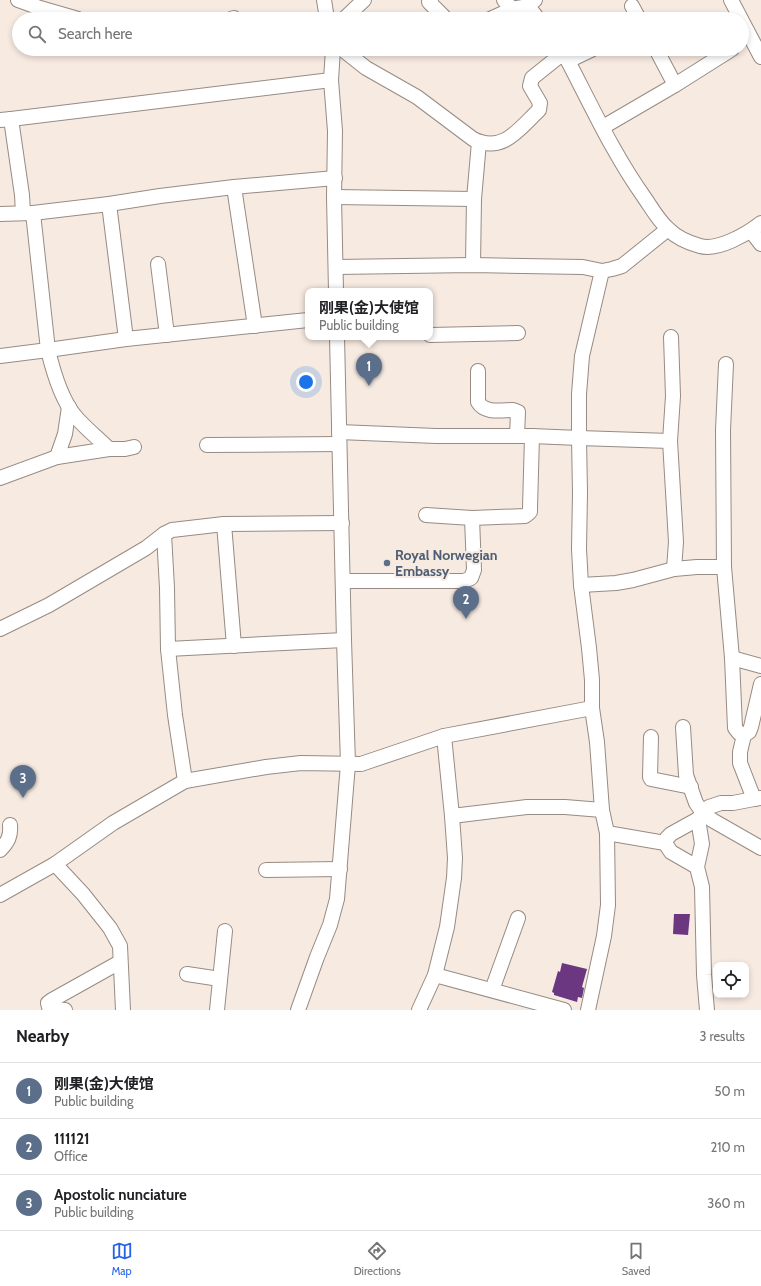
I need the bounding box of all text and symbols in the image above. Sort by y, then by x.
search box [12,12,749,56]
icon: search [26,23,48,45]
text: Search here [58,25,133,43]
popup [305,288,433,340]
text: 刚果(金)大使馆 [319,299,419,317]
text: Public building [319,317,399,333]
pin: 1 [356,353,382,386]
your location [296,372,316,392]
place label: Royal Norwegian Embassy [395,546,498,580]
marker: Royal Norwegian Embassy [382,558,392,568]
pin: 2 [453,586,479,619]
pin: 3 [10,765,36,798]
map controls [713,962,749,998]
button: locate [713,962,749,998]
text: Nearby [16,1026,69,1046]
text: 3 results [699,1028,745,1044]
text: 刚果(金)大使馆 [54,1075,154,1093]
text: 1 [27,1083,31,1099]
text: 50 m [715,1083,745,1099]
text: Public building [54,1093,134,1109]
text: 111121 [54,1130,90,1148]
text: 2 [26,1139,32,1155]
text: 210 m [711,1139,745,1155]
text: Office [54,1148,88,1164]
text: Apostolic nunciature [54,1186,187,1204]
text: 3 [25,1195,33,1211]
text: 360 m [707,1195,745,1211]
text: Public building [54,1204,134,1220]
tab: Map [111,1240,133,1278]
tab: Directions [354,1240,401,1278]
tab: Saved [622,1240,650,1278]

